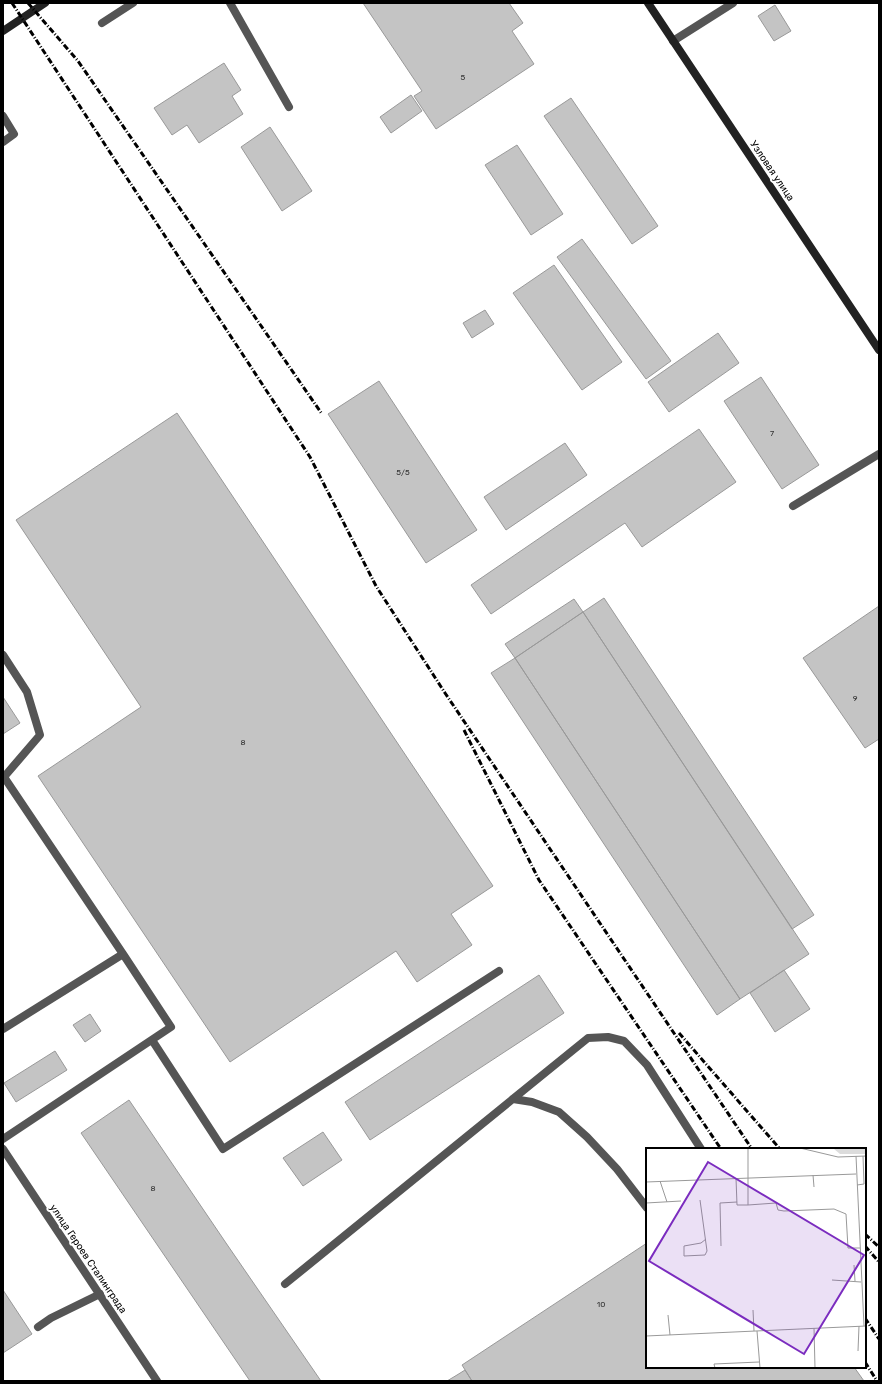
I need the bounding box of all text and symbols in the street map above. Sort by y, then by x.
house number: 5 [461,73,466,82]
street label: Узловая улица [747,138,797,204]
house number: 7 [770,429,774,438]
house number: 5/5 [396,468,410,477]
house number: 9 [853,694,858,703]
house number: 8 [240,738,246,747]
inset map [646,1148,866,1368]
house number: 8 [150,1184,156,1193]
street label: улица Героев Сталинграда [47,1202,129,1316]
house number: 10 [597,1300,605,1309]

